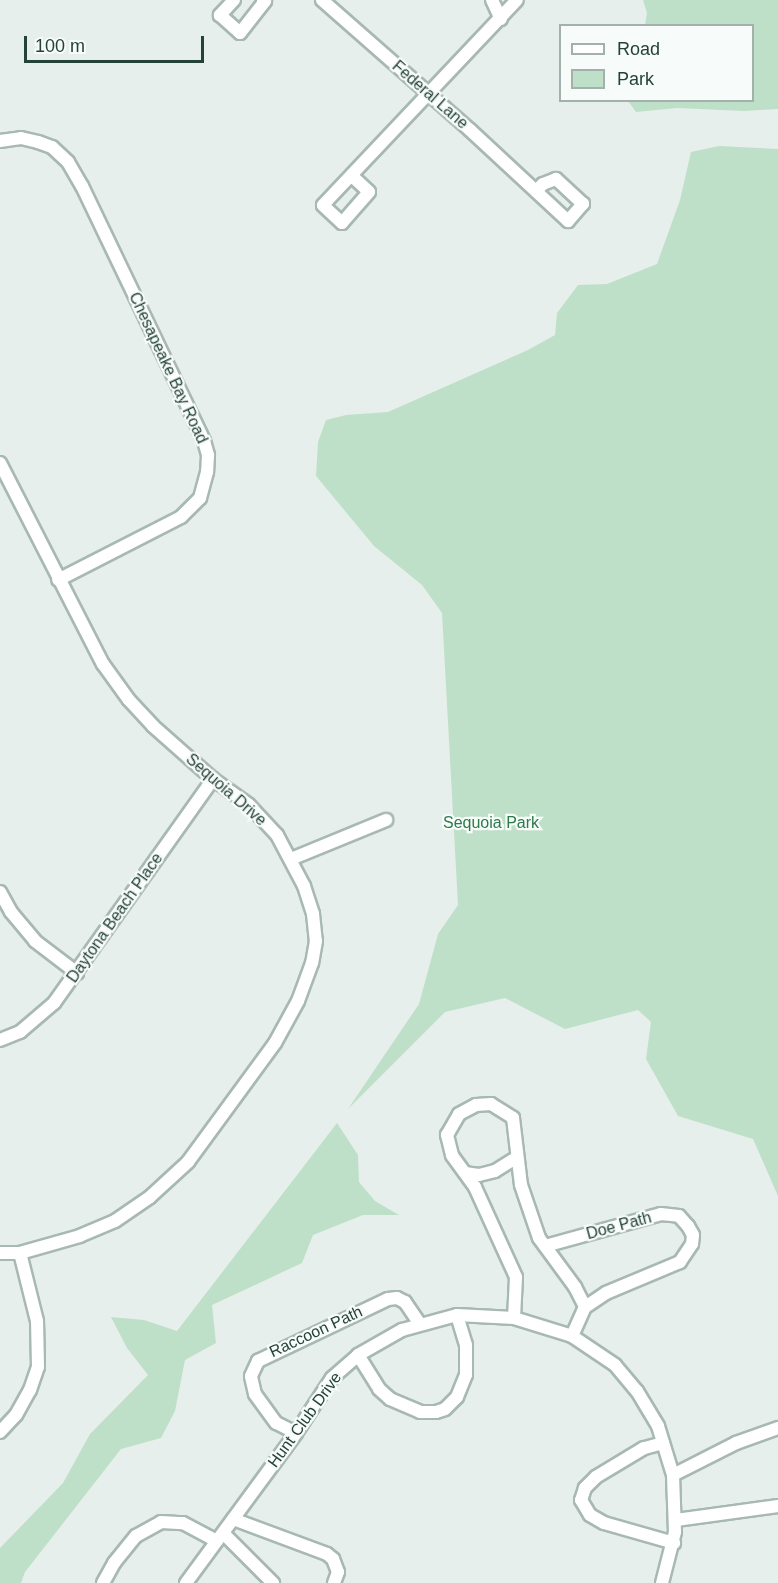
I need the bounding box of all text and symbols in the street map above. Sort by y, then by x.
scale bar [27,24,207,62]
legend [559,24,754,102]
text: 100 m [35,36,85,56]
text: Road [617,39,660,59]
street label: Federal Lane [388,57,472,133]
text: Park [617,69,654,89]
street label: Chesapeake Bay Road [125,289,211,447]
street label: Sequoia Drive [182,750,270,830]
park label: Sequoia Park [443,813,539,833]
street label: Daytona Beach Place [63,849,167,987]
street label: Doe Path [584,1208,654,1244]
street label: Raccoon Path [266,1302,366,1362]
street label: Hunt Club Drive [264,1369,346,1471]

